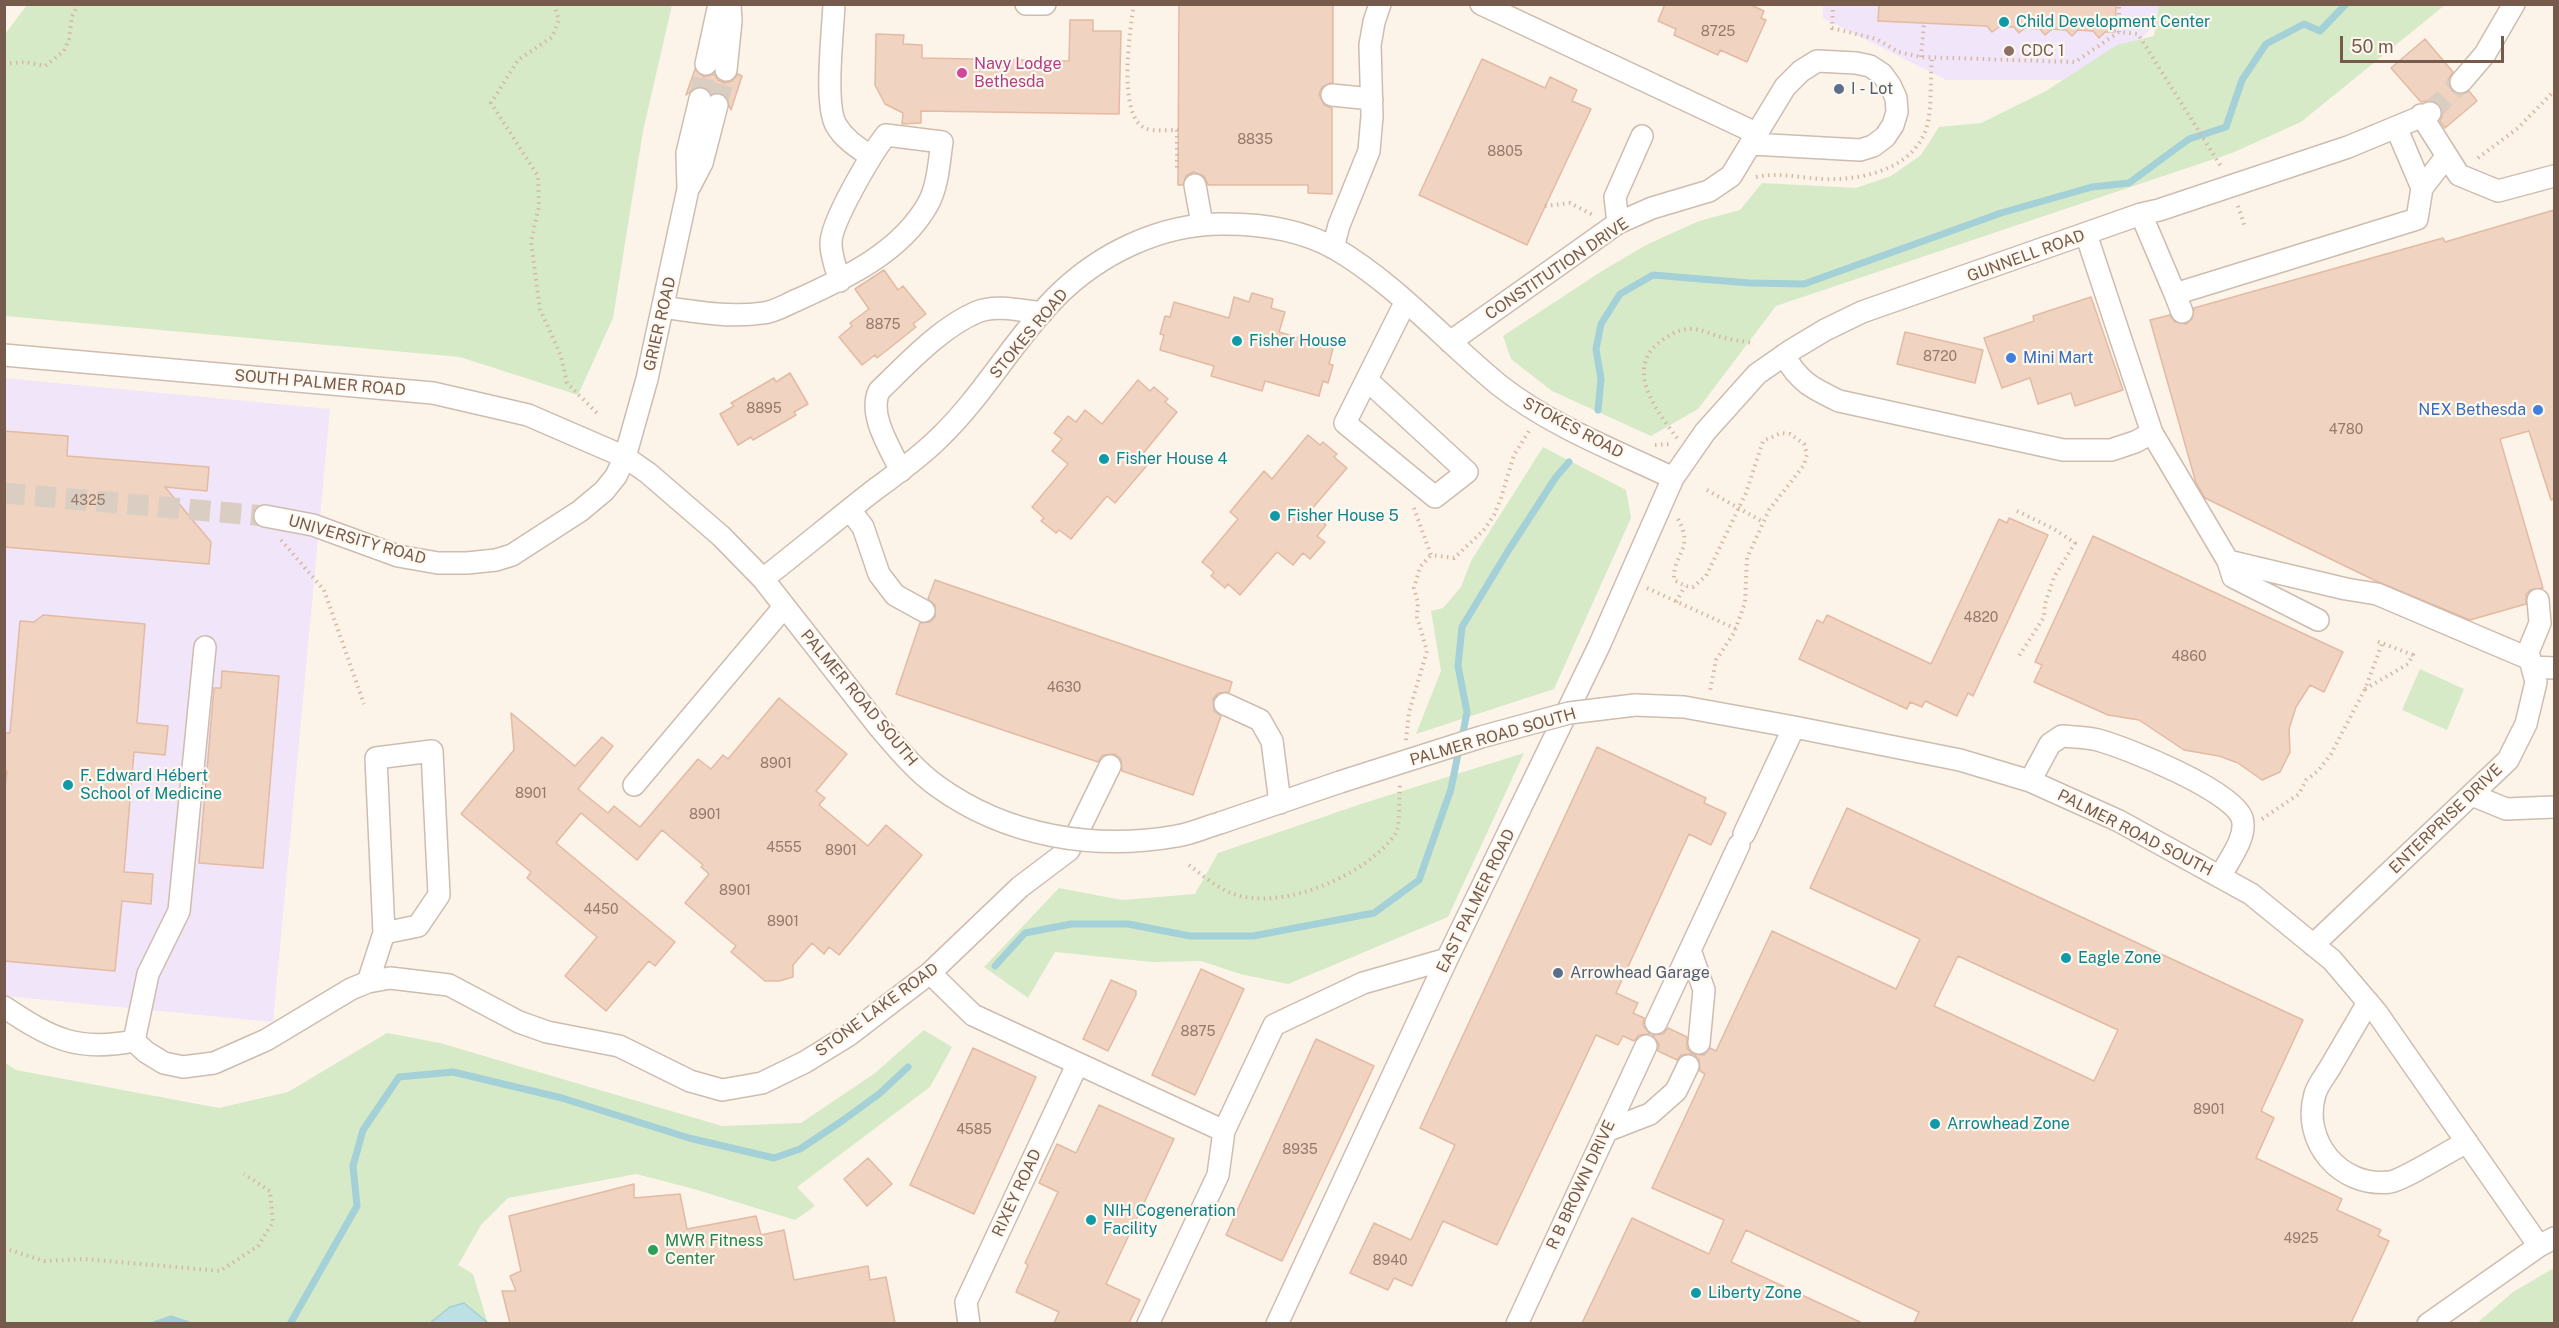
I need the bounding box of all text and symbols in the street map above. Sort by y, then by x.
place label: Child Development Center [2016,12,2210,32]
marker: Child Development Center [1997,15,2011,29]
house number: 8725 [1701,24,1735,40]
scale bar [2343,24,2506,62]
text: 50 m [2351,36,2394,57]
place label: CDC 1 [2021,41,2065,61]
marker: CDC 1 [2002,44,2016,58]
place label: Navy Lodge Bethesda [974,54,1062,92]
marker: Navy Lodge Bethesda [955,66,969,80]
place label: I - Lot [1851,79,1893,99]
marker: I - Lot [1832,82,1846,96]
house number: 8835 [1237,132,1273,148]
house number: 8805 [1487,144,1523,160]
street label: CONSTITUTION DRIVE [1482,214,1632,324]
street label: GUNNELL ROAD [1965,226,2087,286]
street label: GRIER ROAD [640,275,680,373]
street label: STOKES ROAD [986,285,1072,383]
house number: 8875 [865,317,901,333]
place label: Fisher House [1249,331,1347,351]
marker: Fisher House [1230,334,1244,348]
place label: Mini Mart [2023,348,2094,368]
house number: 8720 [1923,349,1957,365]
marker: Mini Mart [2004,351,2018,365]
street label: SOUTH PALMER ROAD [234,366,406,400]
street label: STOKES ROAD [1519,393,1627,463]
place label: NEX Bethesda [2418,400,2526,420]
house number: 8895 [746,401,782,417]
marker: NEX Bethesda [2531,403,2545,417]
house number: 4780 [2329,422,2363,438]
place label: Fisher House 4 [1116,449,1228,469]
marker: Fisher House 4 [1097,452,1111,466]
house number: 4325 [71,493,105,509]
place label: Fisher House 5 [1287,506,1399,526]
marker: Fisher House 5 [1268,509,1282,523]
street label: UNIVERSITY ROAD [286,511,428,569]
house number: 4820 [1964,610,1998,626]
street label: PALMER ROAD SOUTH [796,626,922,770]
house number: 4860 [2172,649,2206,665]
house number: 4630 [1047,680,1081,696]
street label: PALMER ROAD SOUTH [1408,704,1578,770]
house number: 8901 [760,756,792,772]
street label: ENTERPRISE DRIVE [2386,760,2506,878]
place label: F. Edward Hébert School of Medicine [80,766,222,804]
marker: F. Edward Hébert School of Medicine [61,778,75,792]
street label: PALMER ROAD SOUTH [2054,785,2216,881]
house number: 8901 [515,786,547,802]
house number: 8901 [689,807,721,823]
street label: EAST PALMER ROAD [1433,826,1519,976]
house number: 4555 [766,840,802,856]
house number: 8901 [825,843,857,859]
house number: 8901 [719,883,751,899]
house number: 4450 [583,902,619,918]
house number: 8901 [767,914,799,930]
place label: Eagle Zone [2078,948,2161,968]
marker: Eagle Zone [2059,951,2073,965]
street label: STONE LAKE ROAD [812,959,942,1061]
place label: Arrowhead Garage [1570,963,1710,983]
marker: Arrowhead Garage [1551,966,1565,980]
house number: 8875 [1180,1024,1216,1040]
house number: 8901 [2193,1102,2225,1118]
place label: Arrowhead Zone [1947,1114,2070,1134]
street label: R B BROWN DRIVE [1543,1117,1619,1253]
marker: Arrowhead Zone [1928,1117,1942,1131]
house number: 4585 [956,1122,992,1138]
house number: 8935 [1282,1142,1318,1158]
street label: RIXEY ROAD [988,1146,1046,1240]
place label: NIH Cogeneration Facility [1103,1201,1236,1239]
marker: NIH Cogeneration Facility [1084,1213,1098,1227]
place label: MWR Fitness Center [665,1231,763,1269]
house number: 4925 [2284,1231,2318,1247]
marker: MWR Fitness Center [646,1243,660,1257]
house number: 8940 [1372,1253,1408,1269]
place label: Liberty Zone [1708,1283,1802,1303]
marker: Liberty Zone [1689,1286,1703,1300]

